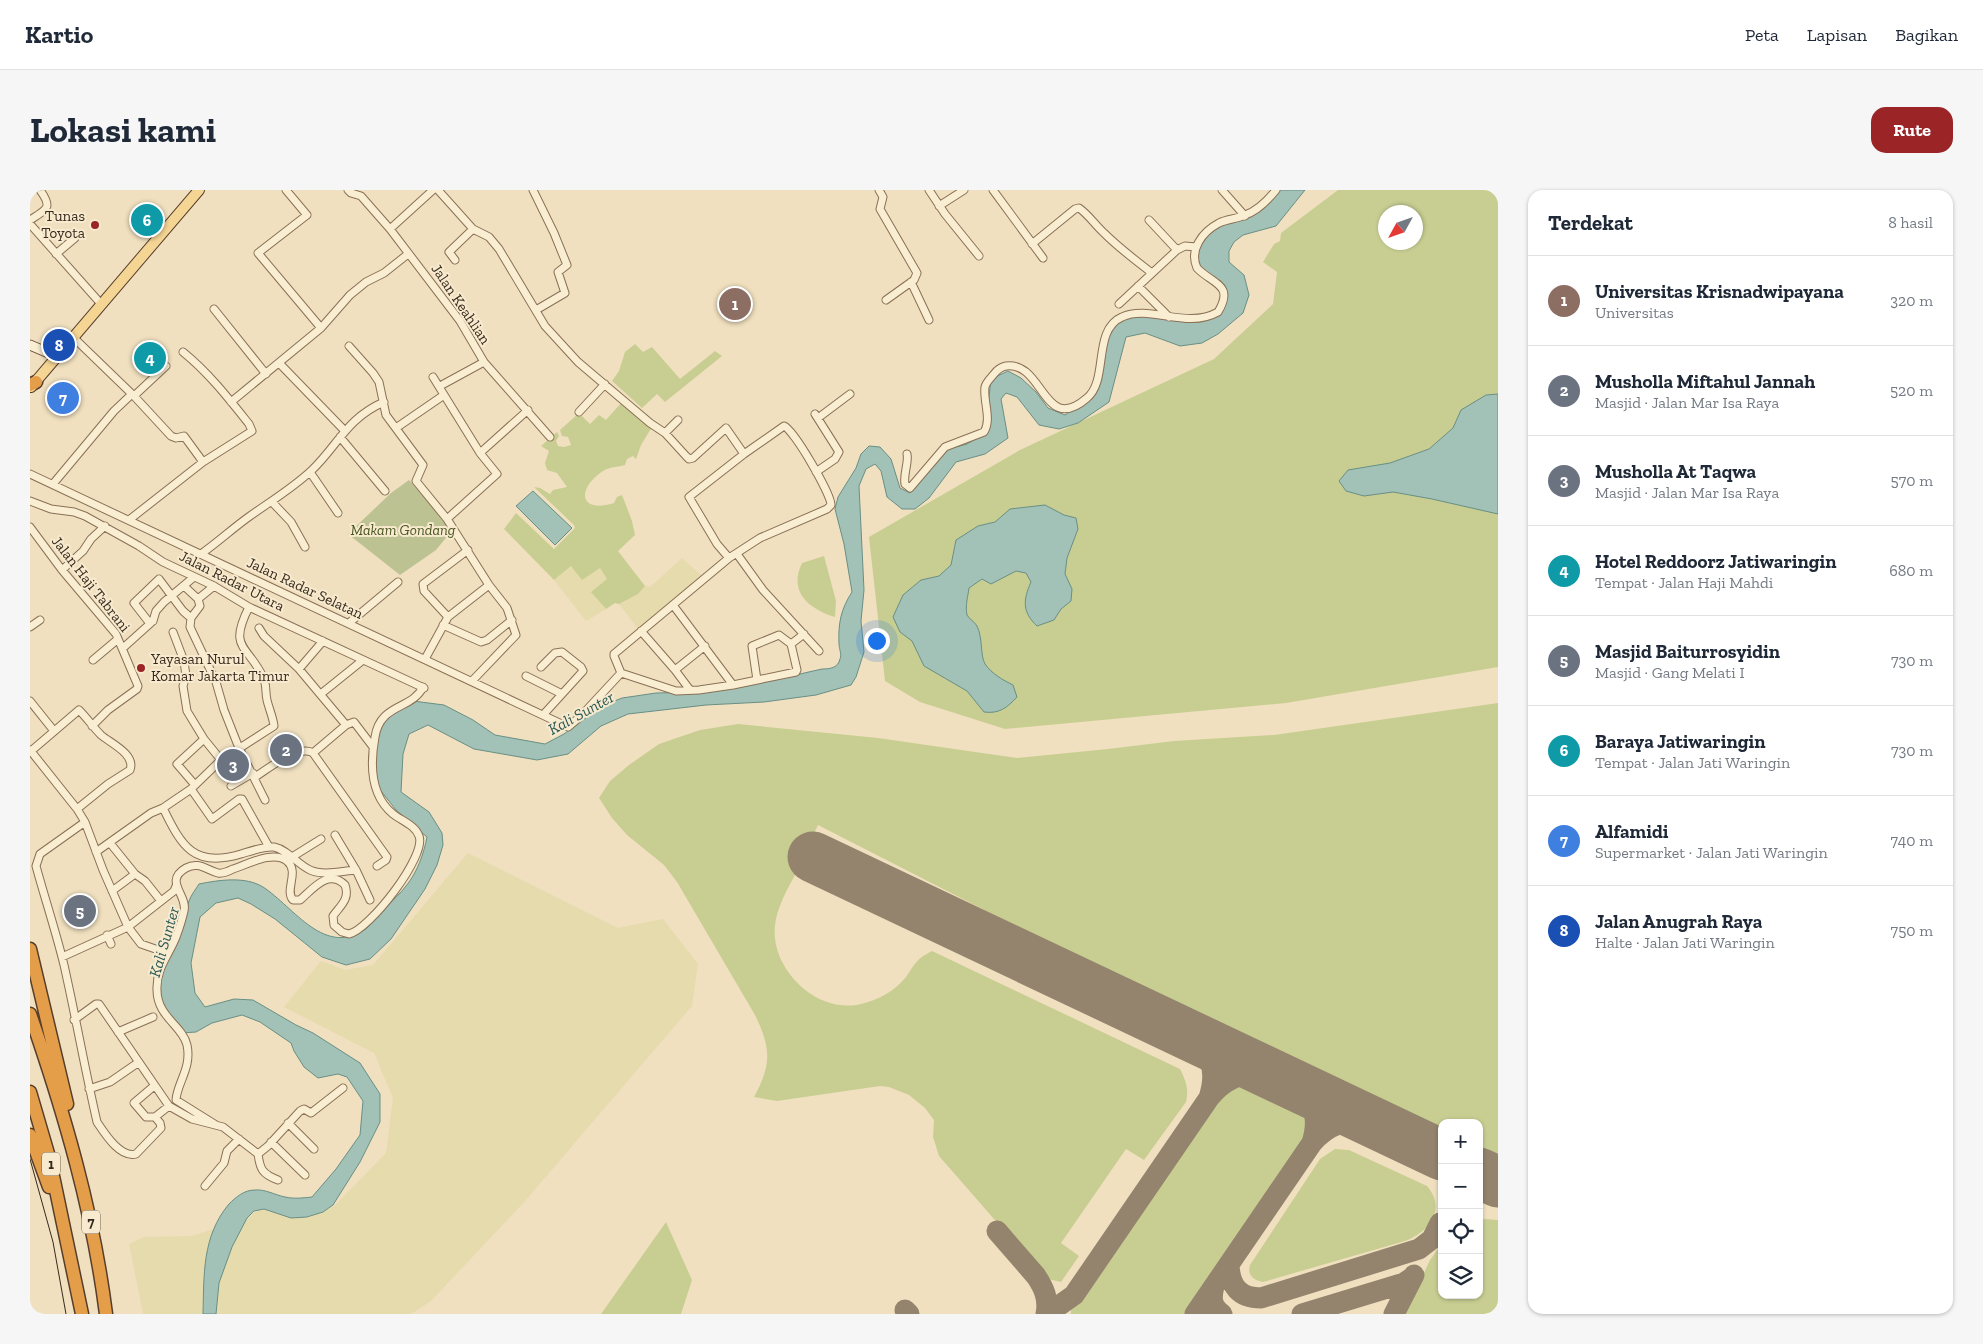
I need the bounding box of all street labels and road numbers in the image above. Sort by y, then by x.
street label: Jalan Keahlian [428,260,495,348]
street label: Jalan Haji Tabrani [48,532,134,636]
street label: Jalan Radar Utara [177,547,287,615]
street label: Jalan Radar Selatan [244,553,366,623]
road number: 1 [42,1152,60,1176]
road number: 7 [82,1210,100,1234]

